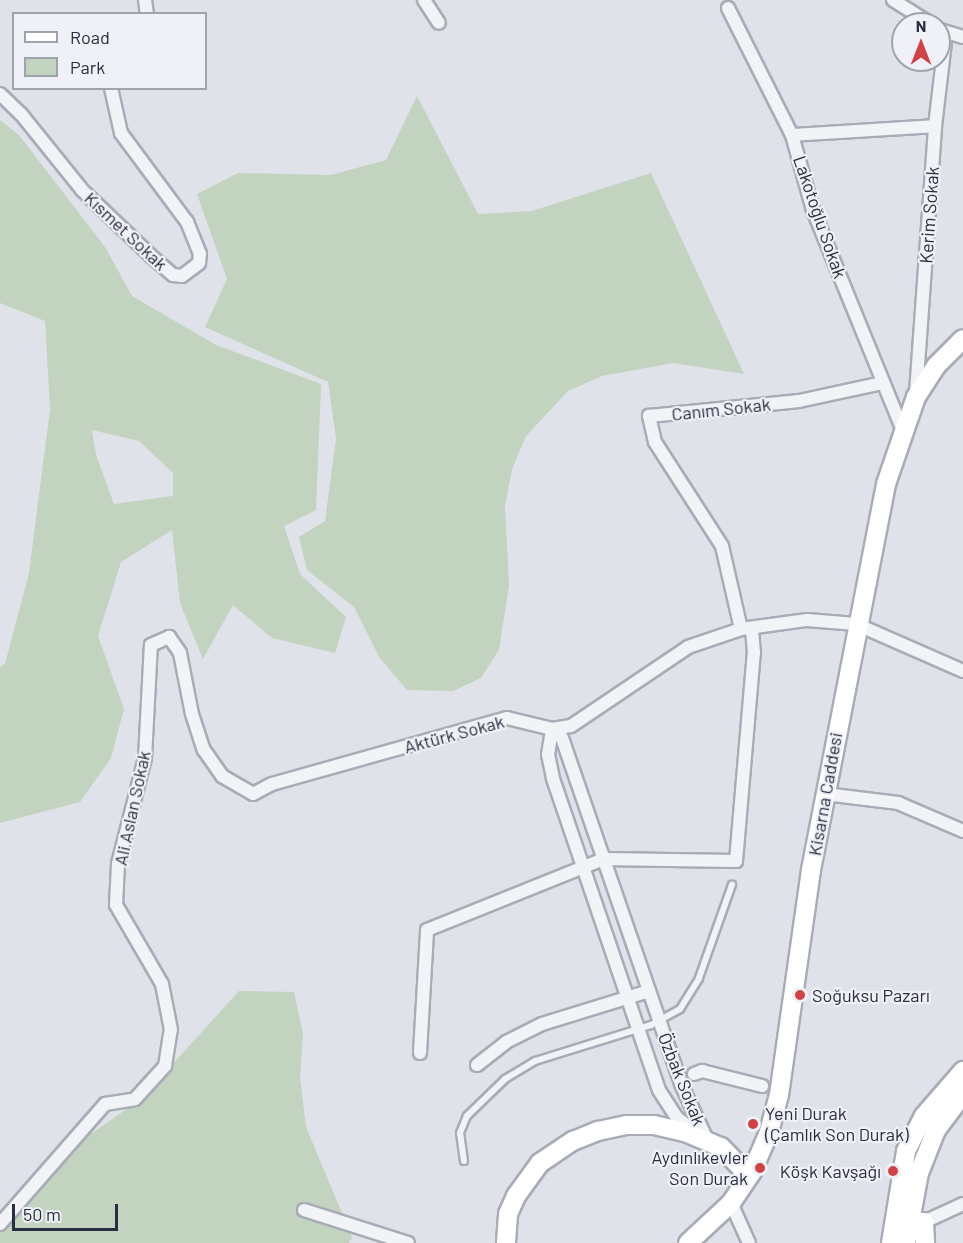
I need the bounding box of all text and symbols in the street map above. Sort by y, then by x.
legend [12,12,207,90]
north arrow [891,12,951,72]
text: N [916,16,926,35]
text: Road [70,26,110,48]
text: Park [70,56,105,78]
street label: Lakotoğlu Sokak [789,153,851,281]
street label: Kerim Sokak [915,166,943,264]
street label: Kısmet Sokak [80,187,172,275]
street label: Canım Sokak [670,393,772,425]
street label: Aktürk Sokak [402,710,506,758]
street label: Kisarna Caddesi [804,731,846,857]
street label: Ali Aslan Sokak [109,749,155,867]
place label: Soğuksu Pazarı [812,984,930,1006]
marker: Soğuksu Pazarı [793,988,807,1002]
street label: Özbak Sokak [654,1029,710,1129]
place label: Yeni Durak (Çamlık Son Durak) [765,1103,909,1146]
marker: Yeni Durak (Çamlık Son Durak) [746,1117,760,1131]
place label: Aydınlıkevler Son Durak [651,1147,748,1190]
place label: Köşk Kavşağı [780,1160,881,1182]
marker: Aydınlıkevler Son Durak [753,1161,767,1175]
marker: Köşk Kavşağı [886,1164,900,1178]
scale bar [15,1192,122,1230]
text: 50 m [23,1203,61,1225]

